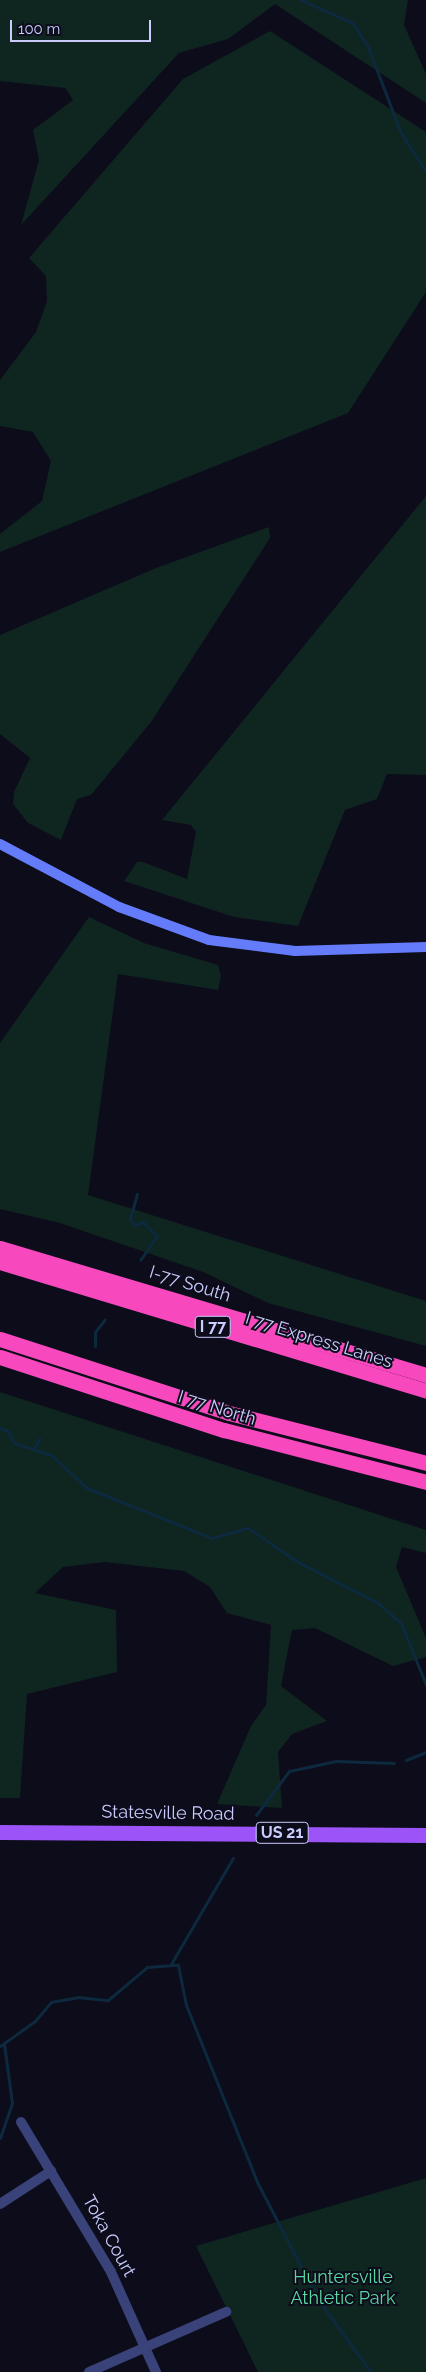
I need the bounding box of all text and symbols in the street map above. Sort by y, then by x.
scale bar [12,10,154,42]
text: 100 m [18,20,60,38]
street label: I-77 South [147,1261,233,1307]
street label: I 77 Express Lanes [243,1307,395,1373]
road number: I 77 [194,1314,232,1340]
street label: I 77 North [175,1386,259,1430]
street label: Statesville Road [101,1801,235,1825]
road number: US 21 [254,1820,310,1846]
street label: Toka Court [78,2192,140,2280]
park label: Huntersville Athletic Park [291,2267,395,2310]

